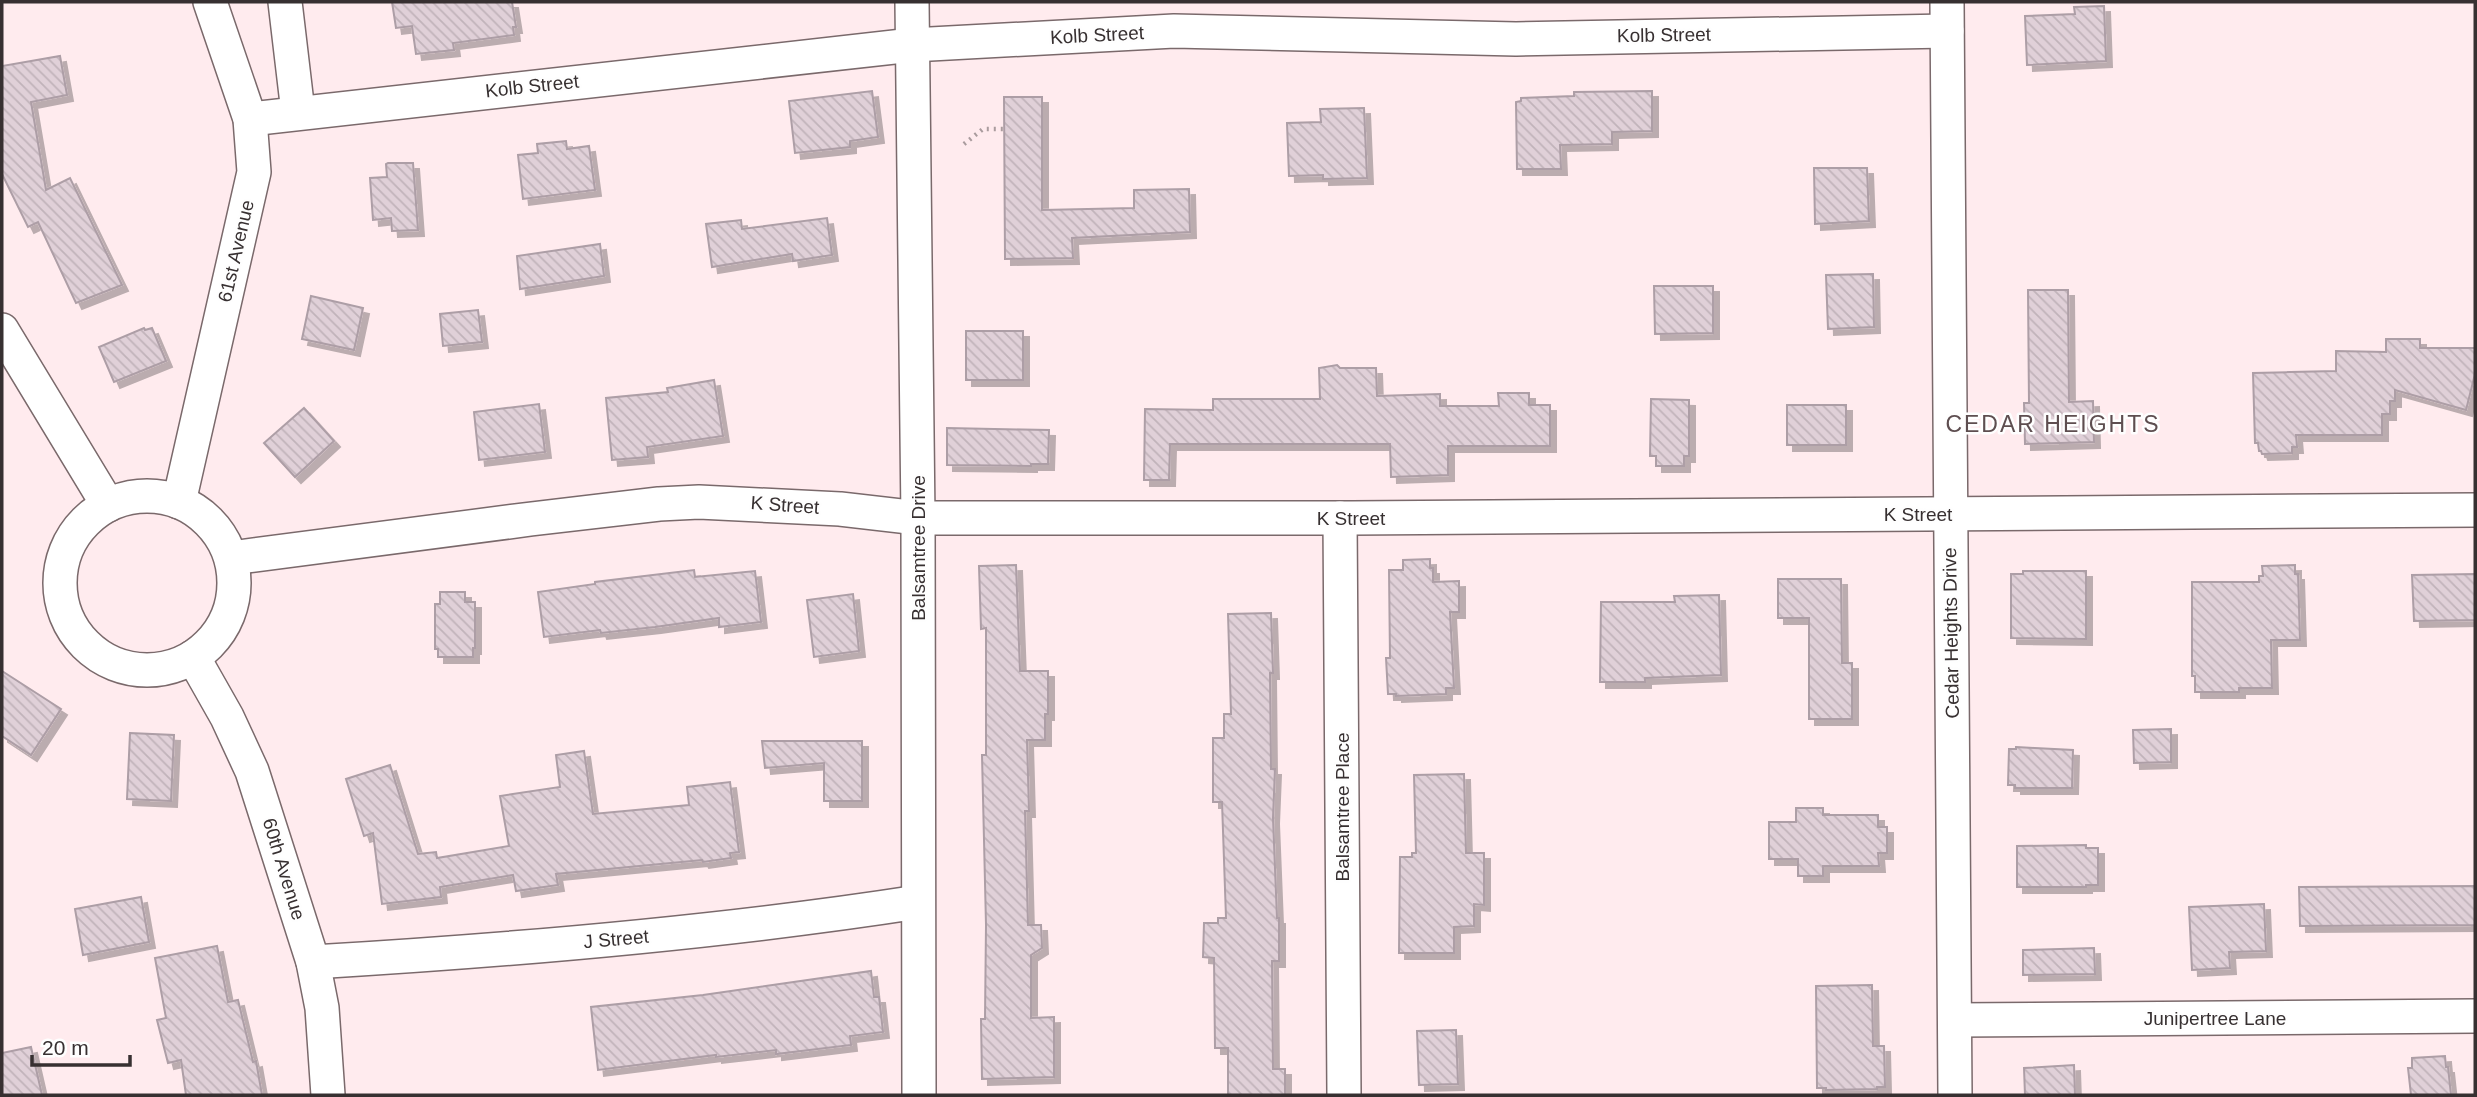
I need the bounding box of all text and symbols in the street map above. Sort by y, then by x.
street label: Kolb Street [1050,22,1145,48]
street label: Kolb Street [1617,24,1712,46]
street label: Kolb Street [484,71,581,101]
street label: 61st Avenue [214,198,258,304]
district label: CEDAR HEIGHTS [1945,411,2161,437]
street label: Balsamtree Drive [908,475,929,621]
street label: K Street [750,492,821,518]
street label: K Street [1884,504,1953,525]
street label: K Street [1317,508,1386,529]
street label: Cedar Heights Drive [1939,547,1963,719]
street label: Balsamtree Place [1332,733,1353,881]
street label: 60th Avenue [259,816,309,922]
street label: J Street [582,926,650,952]
street label: Junipertree Lane [2144,1008,2286,1029]
scale bar [32,1024,130,1068]
text: 20 m [42,1036,89,1059]

